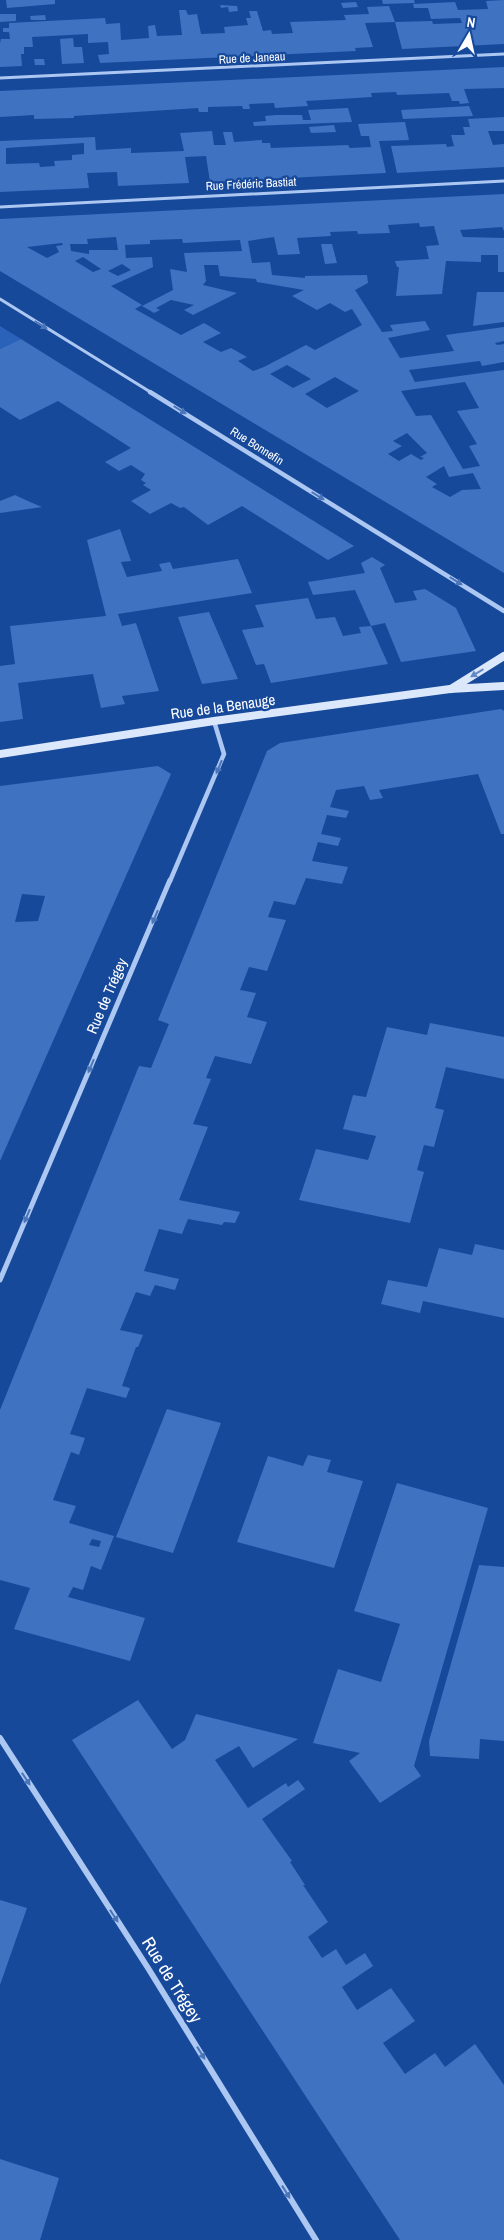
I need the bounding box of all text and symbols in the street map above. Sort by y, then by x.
north arrow [444,10,494,60]
text: N [466,13,477,32]
street label: Rue de Janeau [218,48,286,68]
street label: Rue Frédéric Bastiat [205,174,297,194]
one-way arrow [35,320,48,329]
one-way arrow [173,406,186,415]
street label: Rue Bonnefin [227,423,287,469]
one-way arrow [311,491,324,500]
one-way arrow [449,577,463,586]
one-way arrow [471,668,484,677]
street label: Rue de la Benauge [169,689,277,724]
one-way arrow [214,760,222,774]
one-way arrow [150,910,158,924]
street label: Rue de Trégey [81,954,132,1037]
one-way arrow [87,1059,95,1073]
one-way arrow [23,1209,31,1223]
one-way arrow [22,1772,31,1786]
one-way arrow [109,1909,119,1922]
street label: Rue de Trégey [136,1932,209,2028]
one-way arrow [196,2047,205,2060]
one-way arrow [281,2185,291,2198]

